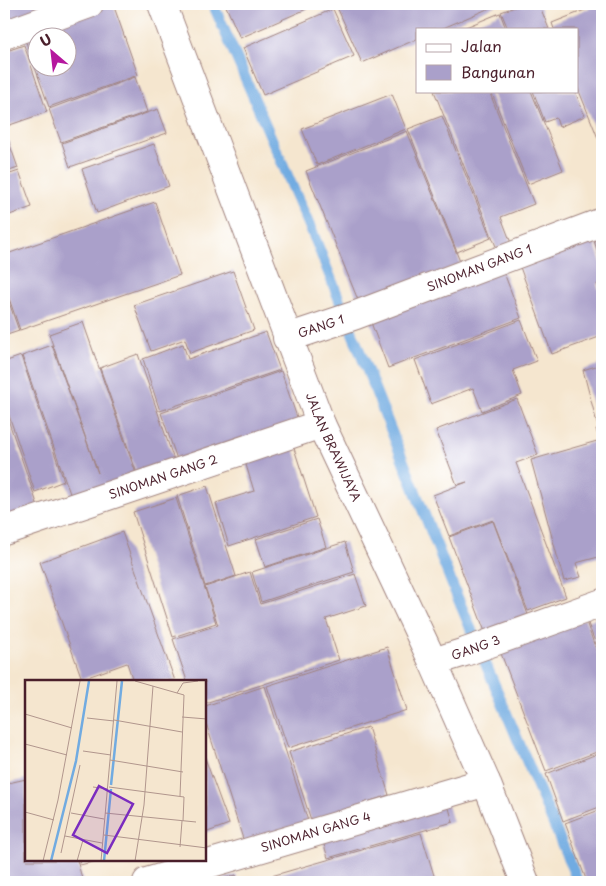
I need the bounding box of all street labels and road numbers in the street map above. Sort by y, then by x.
street label: SINOMAN GANG 1 [424,239,535,295]
street label: GANG 1 [295,310,346,342]
street label: JALAN BRAWIJAYA [302,390,366,504]
street label: SINOMAN GANG 2 [106,450,220,503]
street label: GANG 3 [449,630,502,664]
street label: SINOMAN GANG 4 [258,806,373,856]

